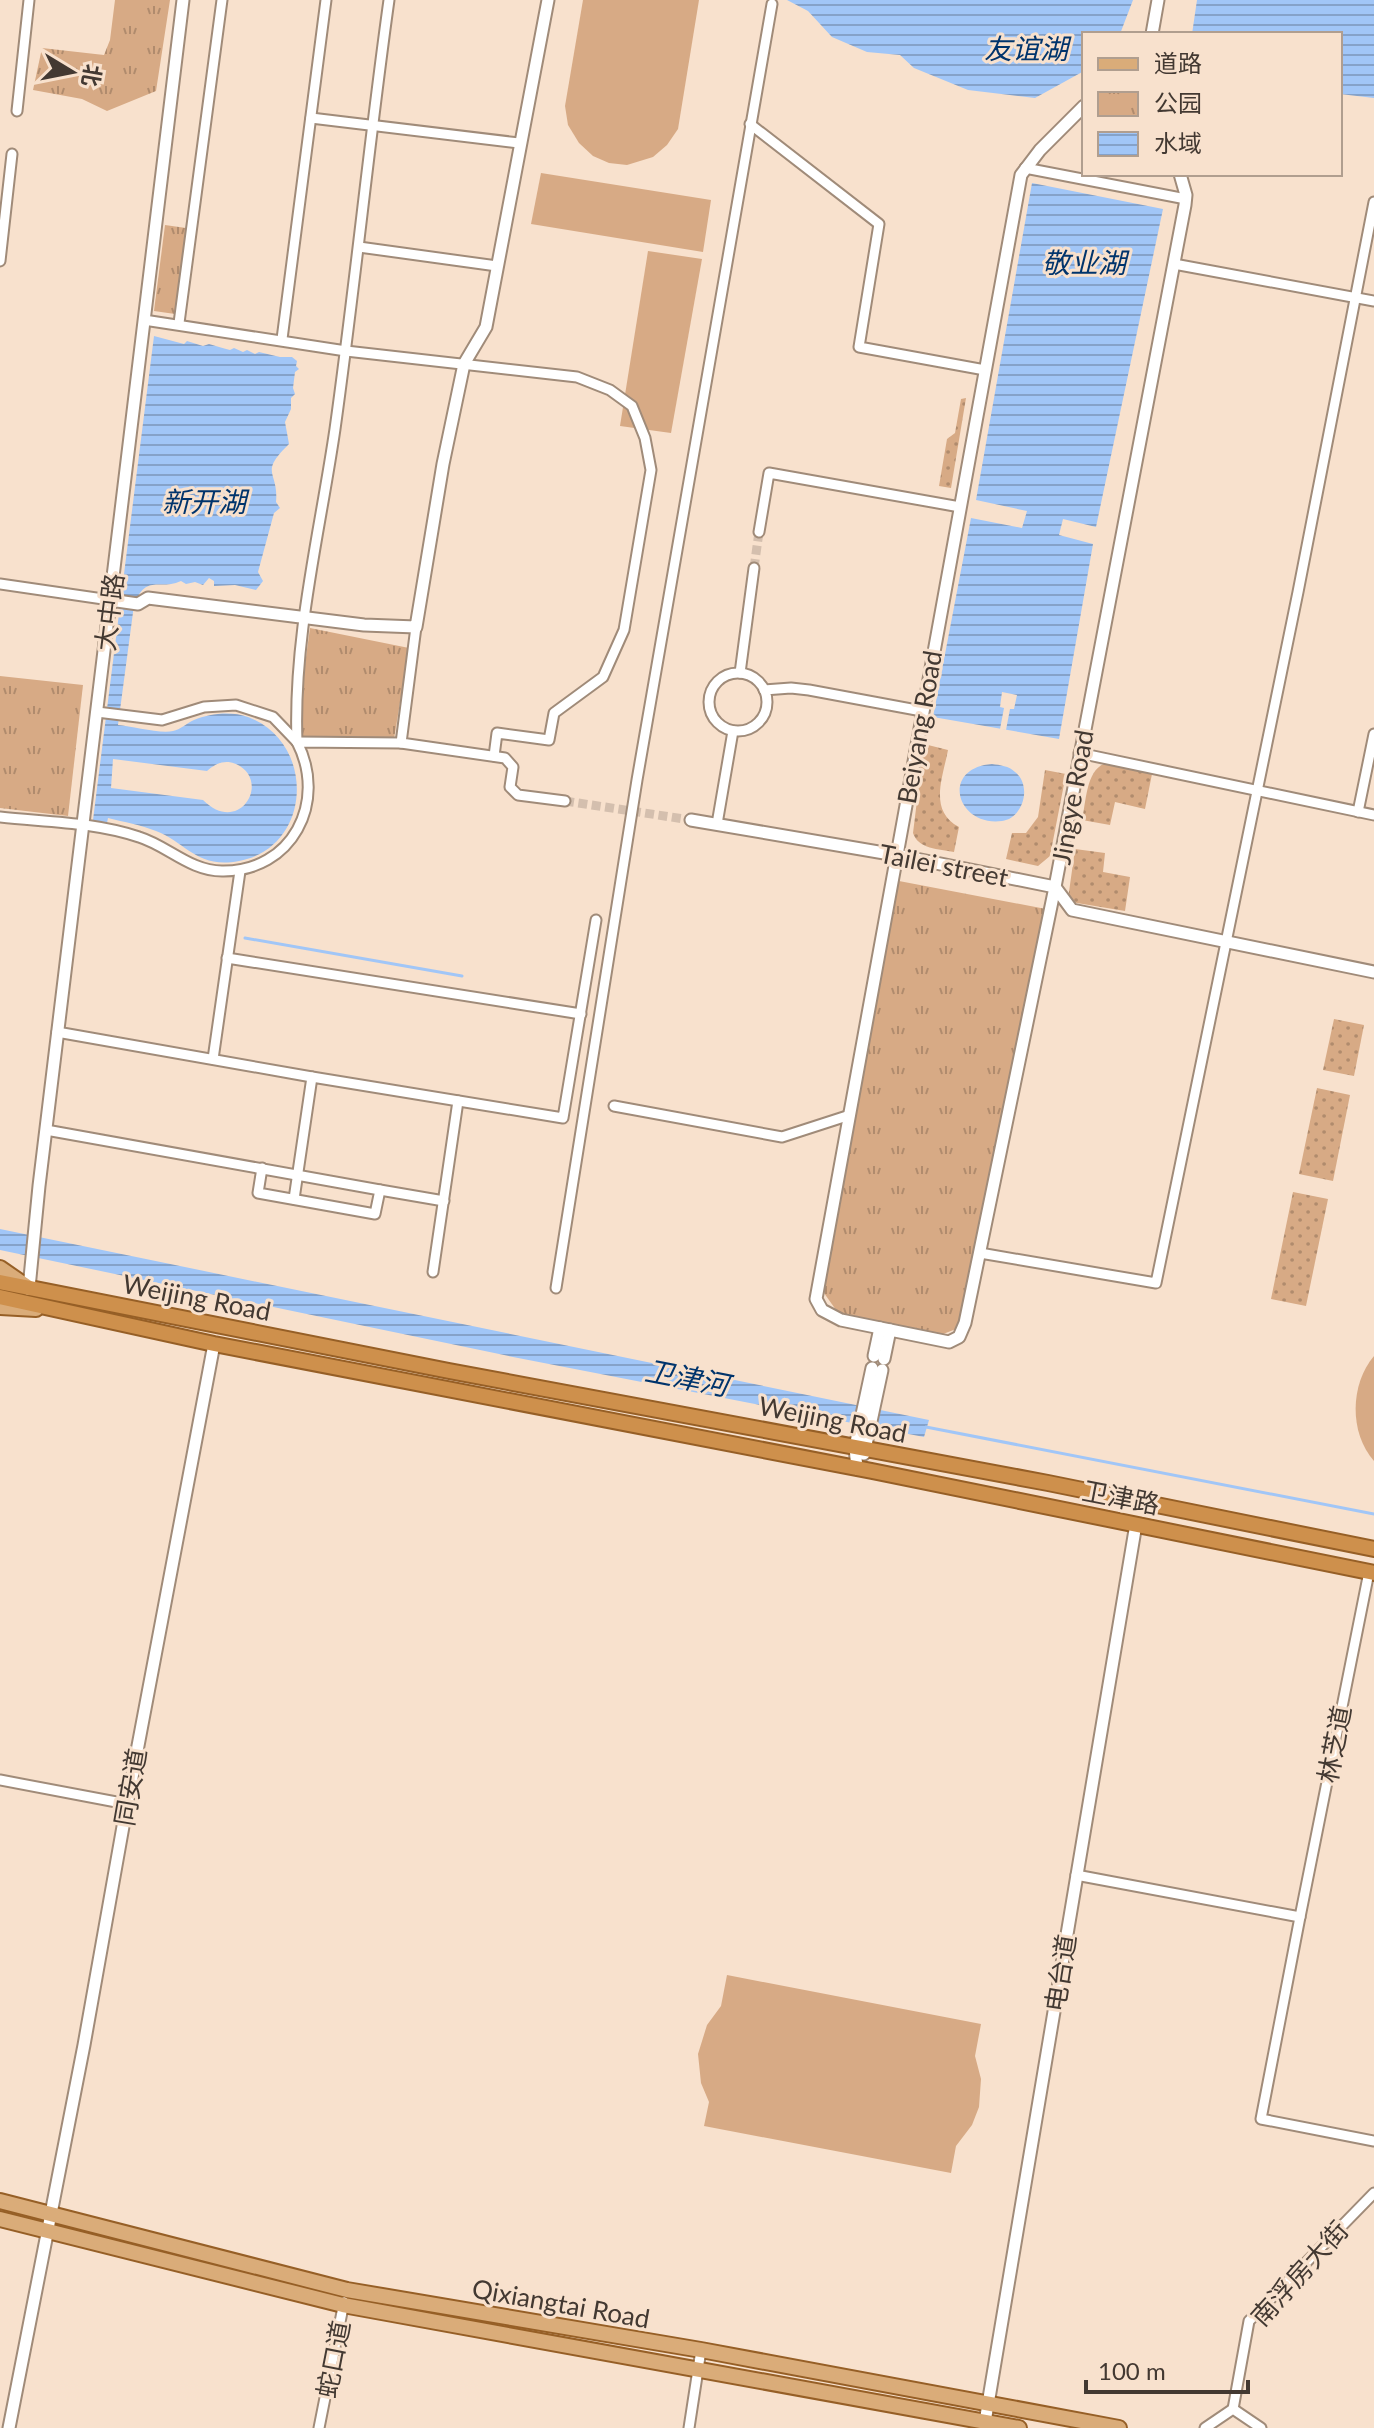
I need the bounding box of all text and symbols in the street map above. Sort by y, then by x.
water label: 友谊湖 [984,31,1072,65]
north arrow [32,32,112,112]
legend [1082,32,1342,176]
text: 道路 [1154,48,1202,77]
text: 北 [77,62,107,89]
text: 公园 [1154,88,1202,117]
text: 水域 [1154,128,1202,157]
water label: 敬业湖 [1042,245,1130,279]
water label: 新开湖 [162,484,250,518]
street label: 大中路 [88,571,130,653]
street label: Beiyang Road [890,648,948,806]
street label: Jingye Road [1044,727,1100,867]
street label: Tailei street [877,837,1012,893]
street label: Weijing Road [120,1267,274,1327]
water label: 卫津河 [643,1352,736,1403]
street label: Weijing Road [756,1389,910,1449]
street label: 卫津路 [1080,1474,1162,1520]
street label: 林芝道 [1311,1703,1357,1785]
street label: 同安道 [107,1746,153,1828]
street label: 电台道 [1038,1932,1082,2014]
street label: 南浮房大街 [1244,2214,1354,2332]
street label: Qixiangtai Road [470,2272,652,2334]
street label: 蛇口道 [310,2318,356,2400]
scale bar [1086,2344,1248,2394]
text: 100 m [1098,2356,1166,2385]

